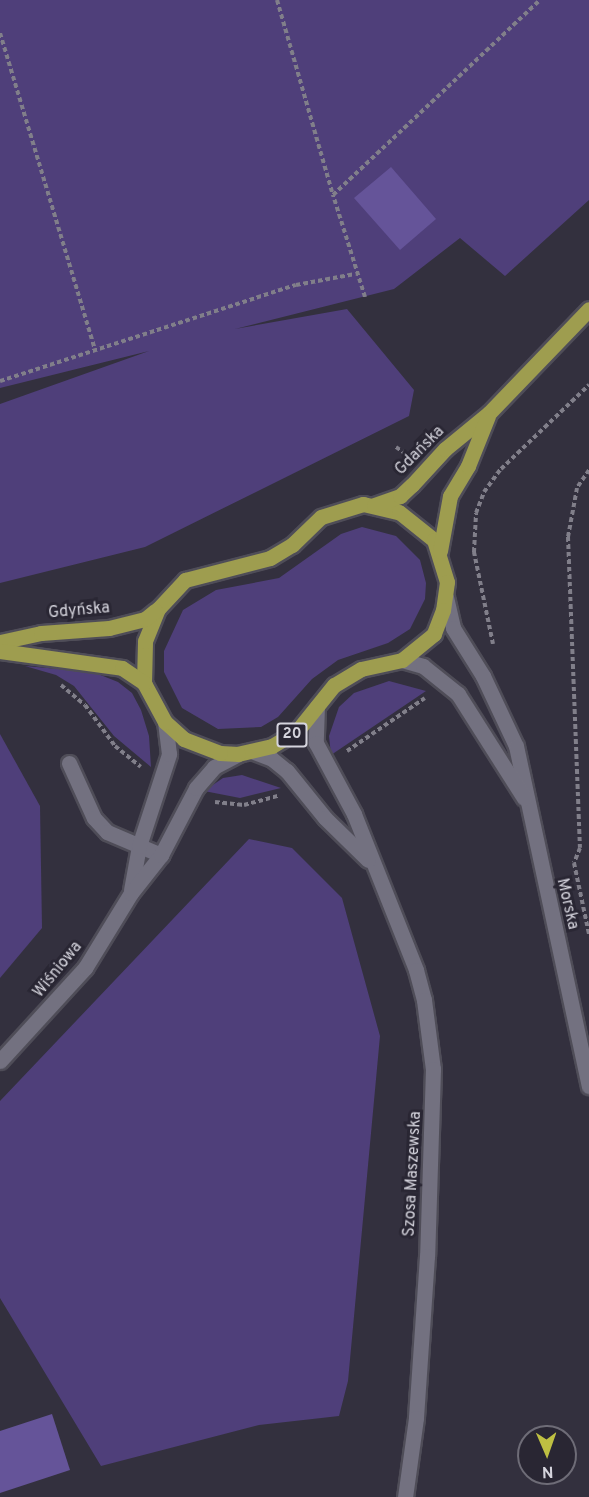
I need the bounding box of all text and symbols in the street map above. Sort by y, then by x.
street label: Gdańska [391,422,449,480]
street label: Gdyńska [47,599,111,623]
road number: 20 [276,723,308,747]
street label: Morska [552,877,582,931]
street label: Wiśniowa [30,938,86,1002]
street label: Szosa Maszewska [400,1111,426,1237]
north arrow [517,1425,577,1485]
text: N [541,1461,554,1481]

